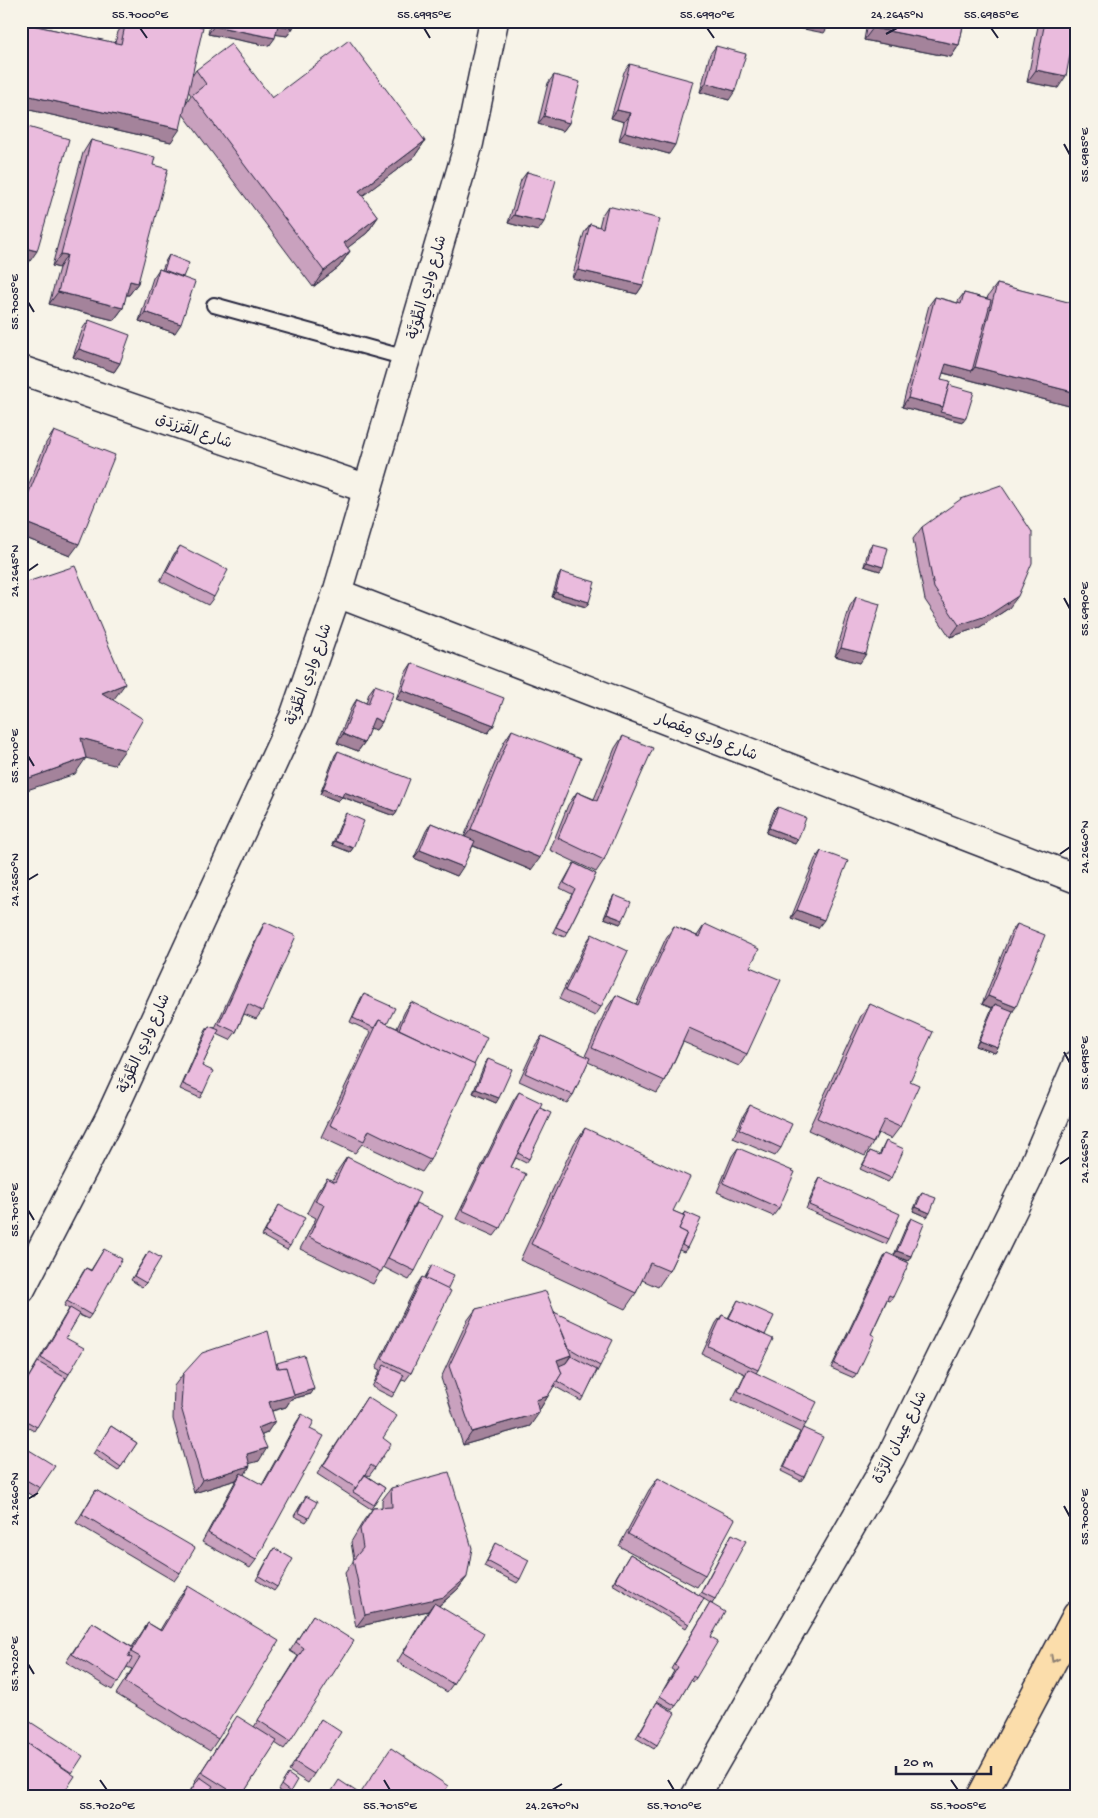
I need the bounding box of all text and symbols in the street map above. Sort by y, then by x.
text: 55.7000°E [112,9,168,23]
text: 55.6995°E [397,9,451,23]
text: 55.6990°E [680,9,735,23]
text: 24.2645°N [871,9,923,23]
text: 55.6985°E [964,9,1019,23]
text: 55.6985°E [1079,127,1093,182]
street label: شارع وادِي الطِّوَيَّة [403,233,451,342]
text: 55.7005°E [9,274,23,330]
street label: شارع الفَرَزدَق [153,409,234,453]
text: 24.2645°N [9,545,23,597]
text: 55.6990°E [1079,581,1093,636]
street label: شارع وادِي الطِّوَيَّة [282,621,337,728]
street label: شارع وادِي مِقصار [652,710,760,765]
text: 55.7010°E [9,728,23,783]
text: 24.2660°N [1079,820,1093,874]
text: 24.2650°N [9,853,23,907]
street label: شارع وادِي الطِّوَيَّة [114,991,175,1096]
text: 55.6995°E [1079,1036,1093,1090]
text: 24.2665°N [1079,1130,1093,1183]
text: 55.7015°E [9,1183,23,1237]
street label: شارع عِيدان الرَّدَّة [869,1388,932,1487]
text: 24.2660°N [9,1472,23,1526]
text: 55.7000°E [1079,1489,1093,1545]
text: 55.7020°E [9,1636,23,1692]
one-way arrow [1050,1653,1060,1662]
scale bar [896,1743,990,1775]
text: 20 m [903,1754,933,1772]
text: 55.7020°E [79,1800,135,1814]
text: 55.7015°E [363,1800,417,1814]
text: 24.2670°N [525,1800,579,1814]
text: 55.7010°E [647,1800,702,1814]
text: 55.7005°E [930,1800,986,1814]

